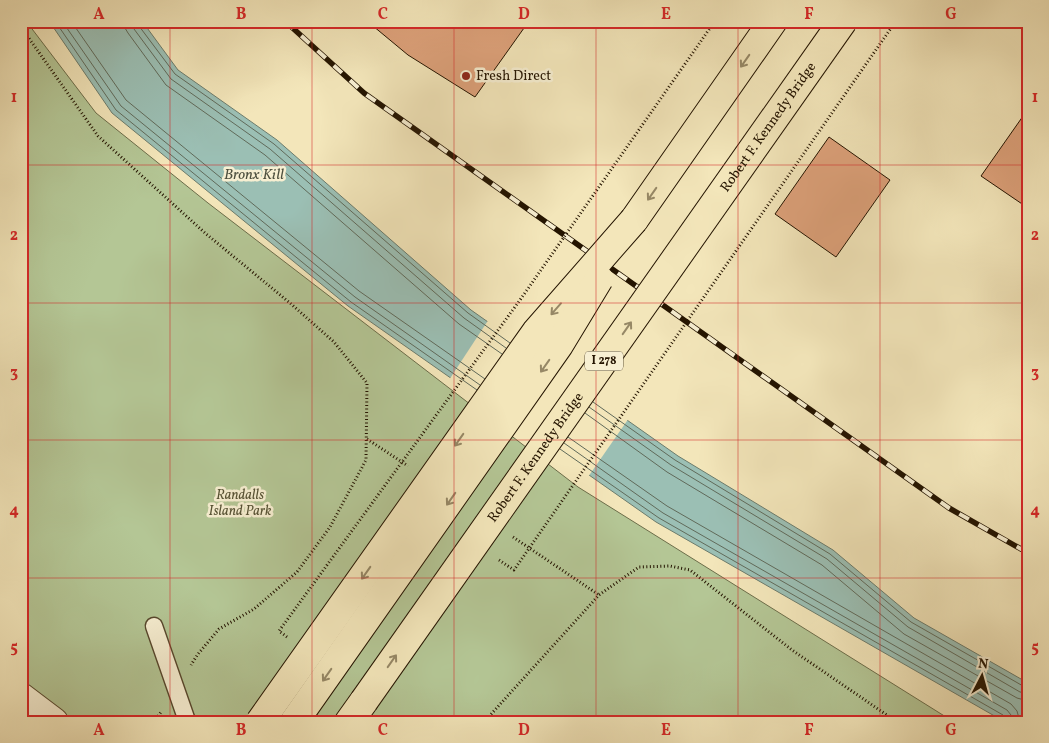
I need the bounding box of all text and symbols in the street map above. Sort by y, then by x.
text: A [93,4,105,26]
text: B [236,4,247,26]
text: C [378,4,388,26]
text: D [518,4,530,26]
text: E [661,4,671,26]
text: F [804,4,814,26]
text: G [945,4,957,26]
one-way arrow [740,54,750,68]
street label: Robert F. Kennedy Bridge [716,58,821,196]
place label: Fresh Direct [476,67,551,86]
marker: Fresh Direct [460,70,472,82]
text: 1 [11,87,17,109]
text: 1 [1032,87,1038,109]
water label: Bronx Kill [224,165,284,186]
one-way arrow [647,187,657,201]
text: 2 [10,225,18,247]
text: 2 [1031,225,1039,247]
one-way arrow [550,303,562,316]
one-way arrow [622,321,632,335]
road number: I 278 [585,352,623,371]
one-way arrow [539,359,550,372]
text: 3 [10,362,18,384]
text: 3 [1031,362,1039,384]
street label: Robert F. Kennedy Bridge [483,388,588,526]
one-way arrow [454,433,465,446]
park label: Randalls Island Park [208,486,272,521]
one-way arrow [446,492,456,506]
text: 4 [9,500,19,522]
text: 4 [1030,500,1040,522]
one-way arrow [361,566,371,580]
text: 5 [10,637,18,659]
text: 5 [1031,637,1039,659]
north arrow [956,650,1006,700]
one-way arrow [387,654,397,668]
text: N [977,655,989,675]
one-way arrow [322,667,332,681]
text: A [93,720,105,742]
text: B [236,720,247,742]
text: C [378,720,388,742]
text: D [518,720,530,742]
text: E [661,720,671,742]
text: F [804,720,814,742]
text: G [945,720,957,742]

